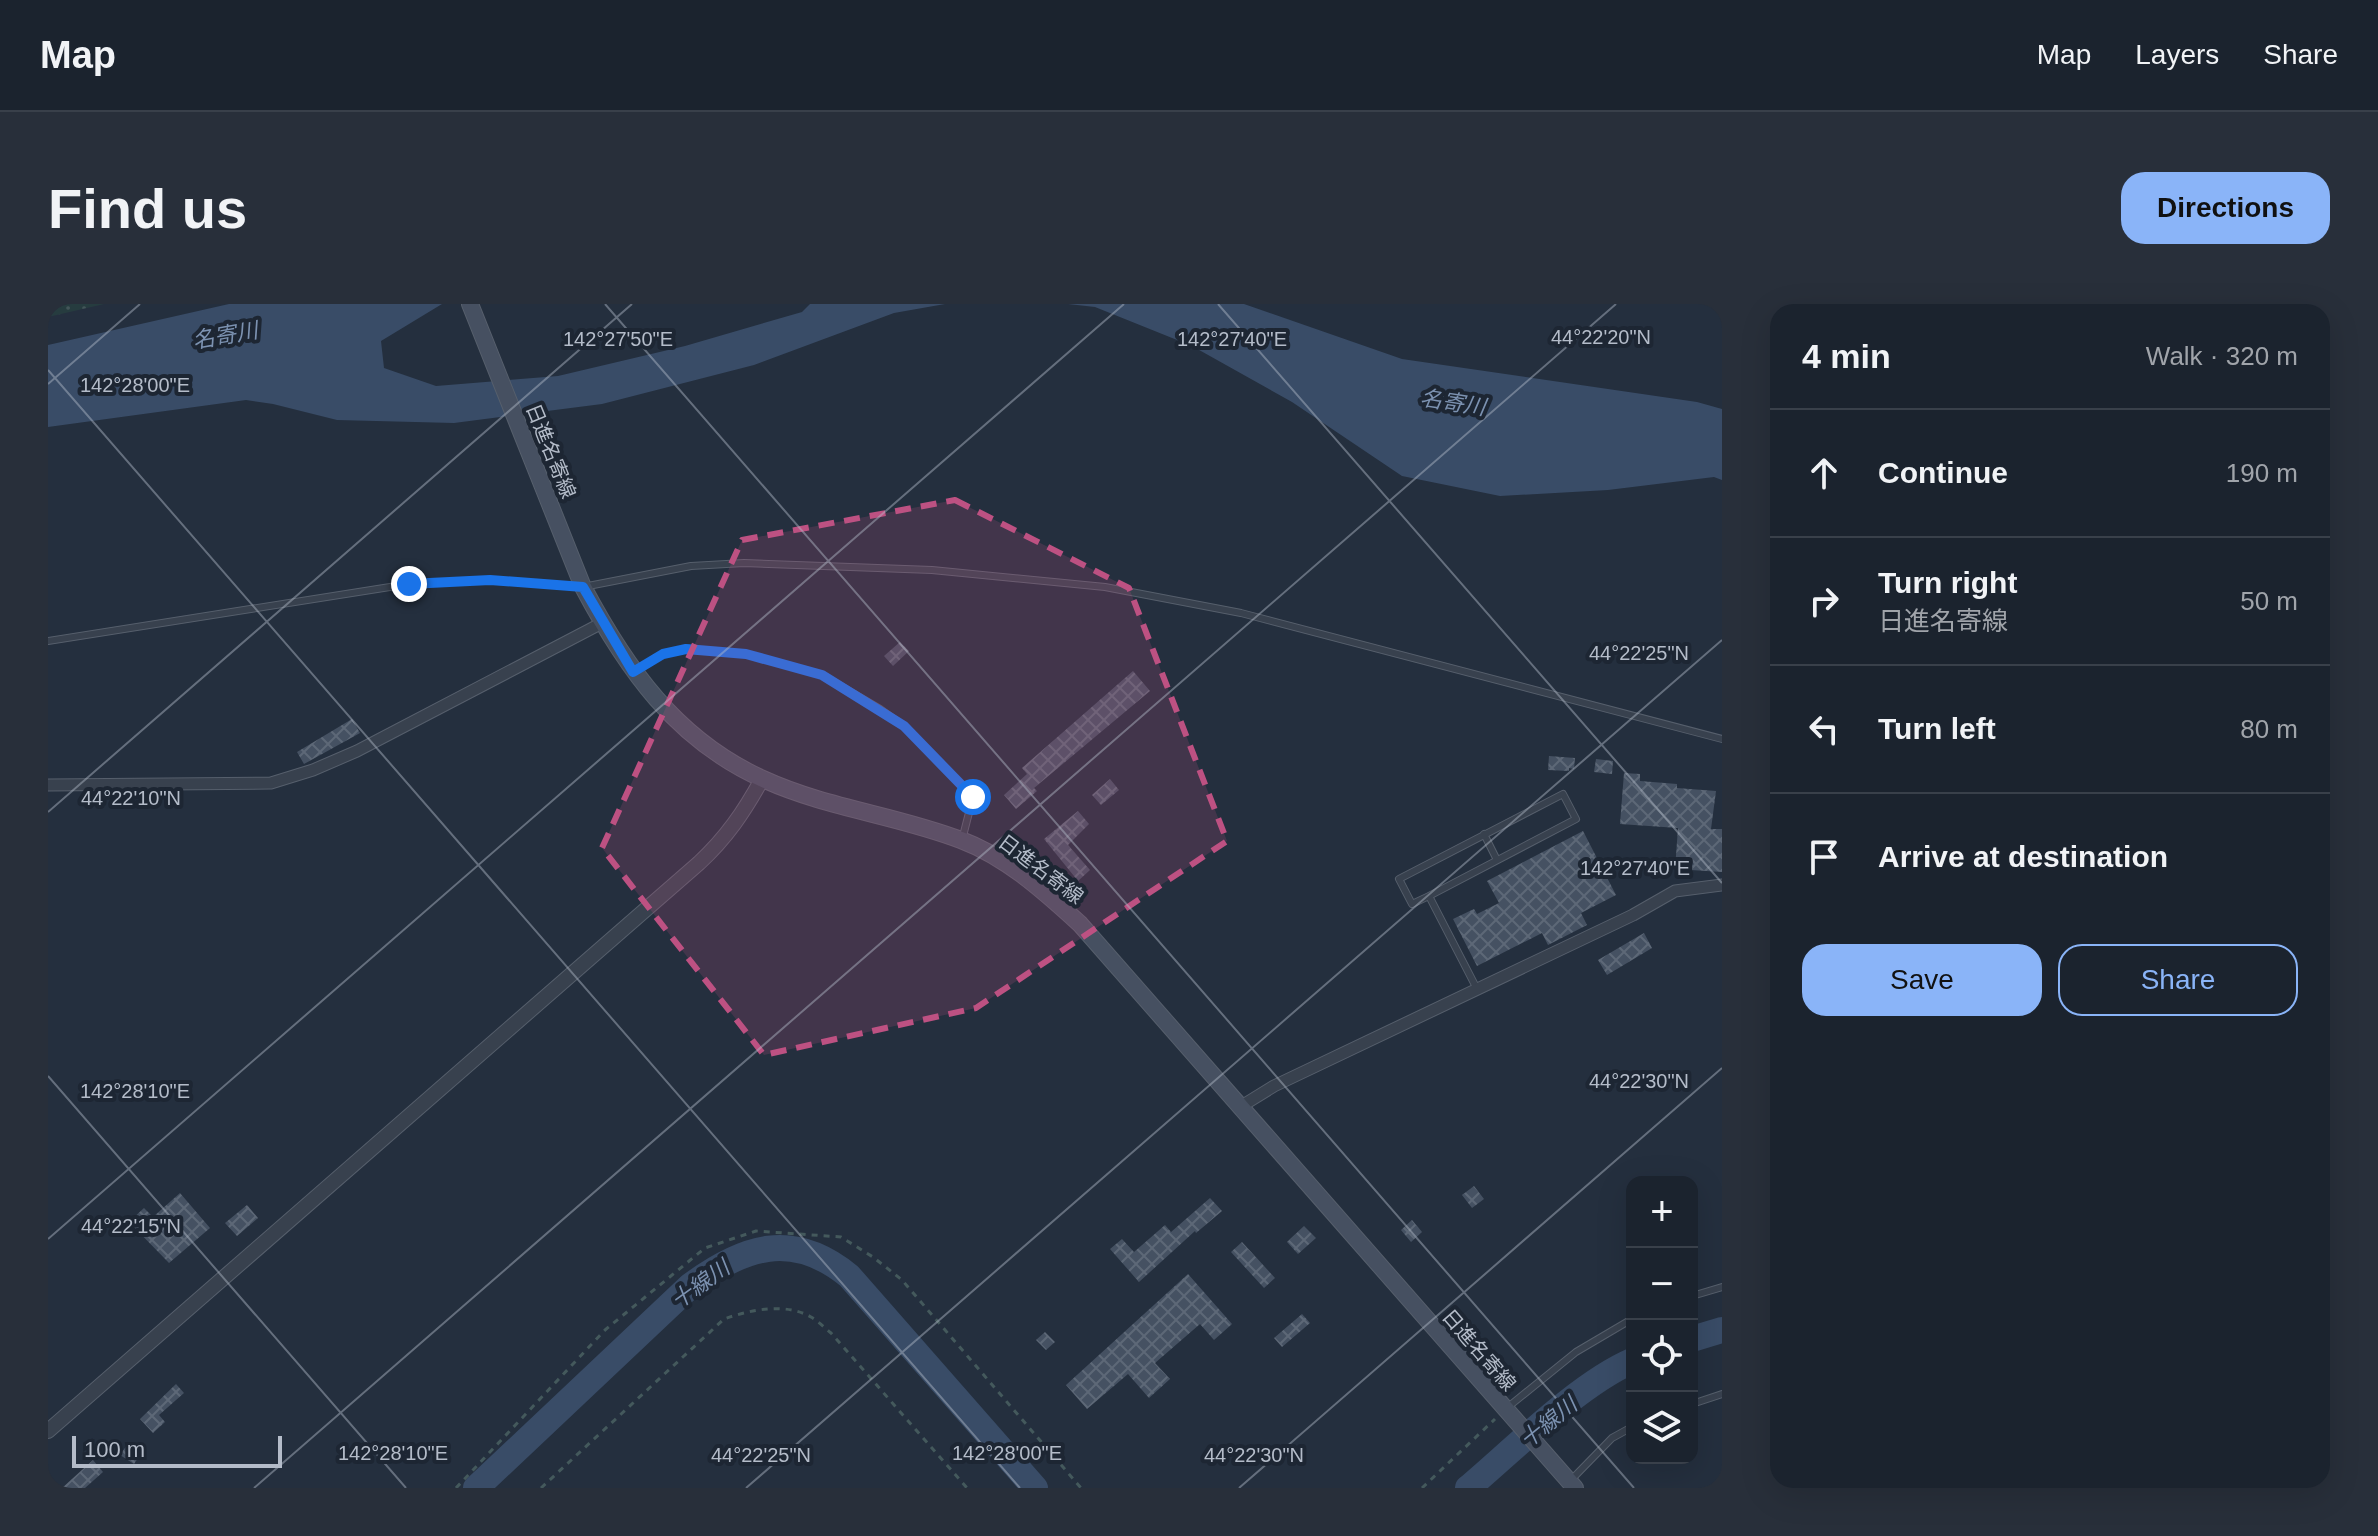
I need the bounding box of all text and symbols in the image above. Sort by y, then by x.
text: Map [40,34,116,76]
text: Map [2037,39,2091,70]
text: Layers [2135,39,2219,70]
text: Share [2263,39,2338,70]
button: Directions [2121,172,2330,244]
text: Find us [48,177,247,240]
water label: 名寄川 [190,317,262,354]
text: 44°22'20"N [1551,326,1651,348]
text: 142°27'50"E [563,328,673,350]
text: 142°27'40"E [1177,328,1287,350]
text: 4 min [1802,337,1891,375]
text: Walk · 320 m [2146,341,2298,371]
text: 142°28'00"E [80,374,190,396]
water label: 名寄川 [1418,385,1489,420]
street label: 日進名寄線 [522,401,580,501]
icon: ahead [1802,451,1846,495]
text: Continue [1878,456,2008,489]
text: 190 m [2226,458,2298,488]
route end [391,566,427,602]
text: Turn right [1878,566,2017,599]
icon: right [1802,579,1846,623]
text: 50 m [2240,586,2298,616]
text: 日進名寄線 [1878,606,2008,636]
text: 44°22'25"N [1589,642,1689,664]
icon: left [1802,707,1846,751]
text: Turn left [1878,712,1996,745]
text: 80 m [2240,714,2298,744]
route start [955,779,991,815]
text: 44°22'10"N [81,787,181,809]
street label: 日進名寄線 [994,830,1088,908]
icon: arrive [1802,835,1846,879]
text: Arrive at destination [1878,840,2168,873]
text: 142°27'40"E [1580,857,1690,879]
button: Save [1802,944,2042,1016]
button: Share [2058,944,2298,1016]
text: 44°22'30"N [1589,1070,1689,1092]
text: 142°28'10"E [80,1080,190,1102]
map controls [1626,1176,1698,1464]
button: + [1626,1176,1698,1248]
text: 44°22'15"N [81,1215,181,1237]
button: − [1626,1248,1698,1320]
water label: 十線川 [666,1254,736,1314]
street label: 日進名寄線 [1438,1305,1520,1395]
button: locate [1626,1320,1698,1392]
water label: 十線川 [1515,1391,1583,1453]
button: layers [1626,1392,1698,1464]
scale bar [72,1432,282,1468]
text: 100 m [84,1437,145,1462]
text: 142°28'10"E [338,1442,448,1464]
text: 142°28'00"E [952,1442,1062,1464]
text: 44°22'25"N [711,1444,811,1466]
text: 44°22'30"N [1204,1444,1304,1466]

